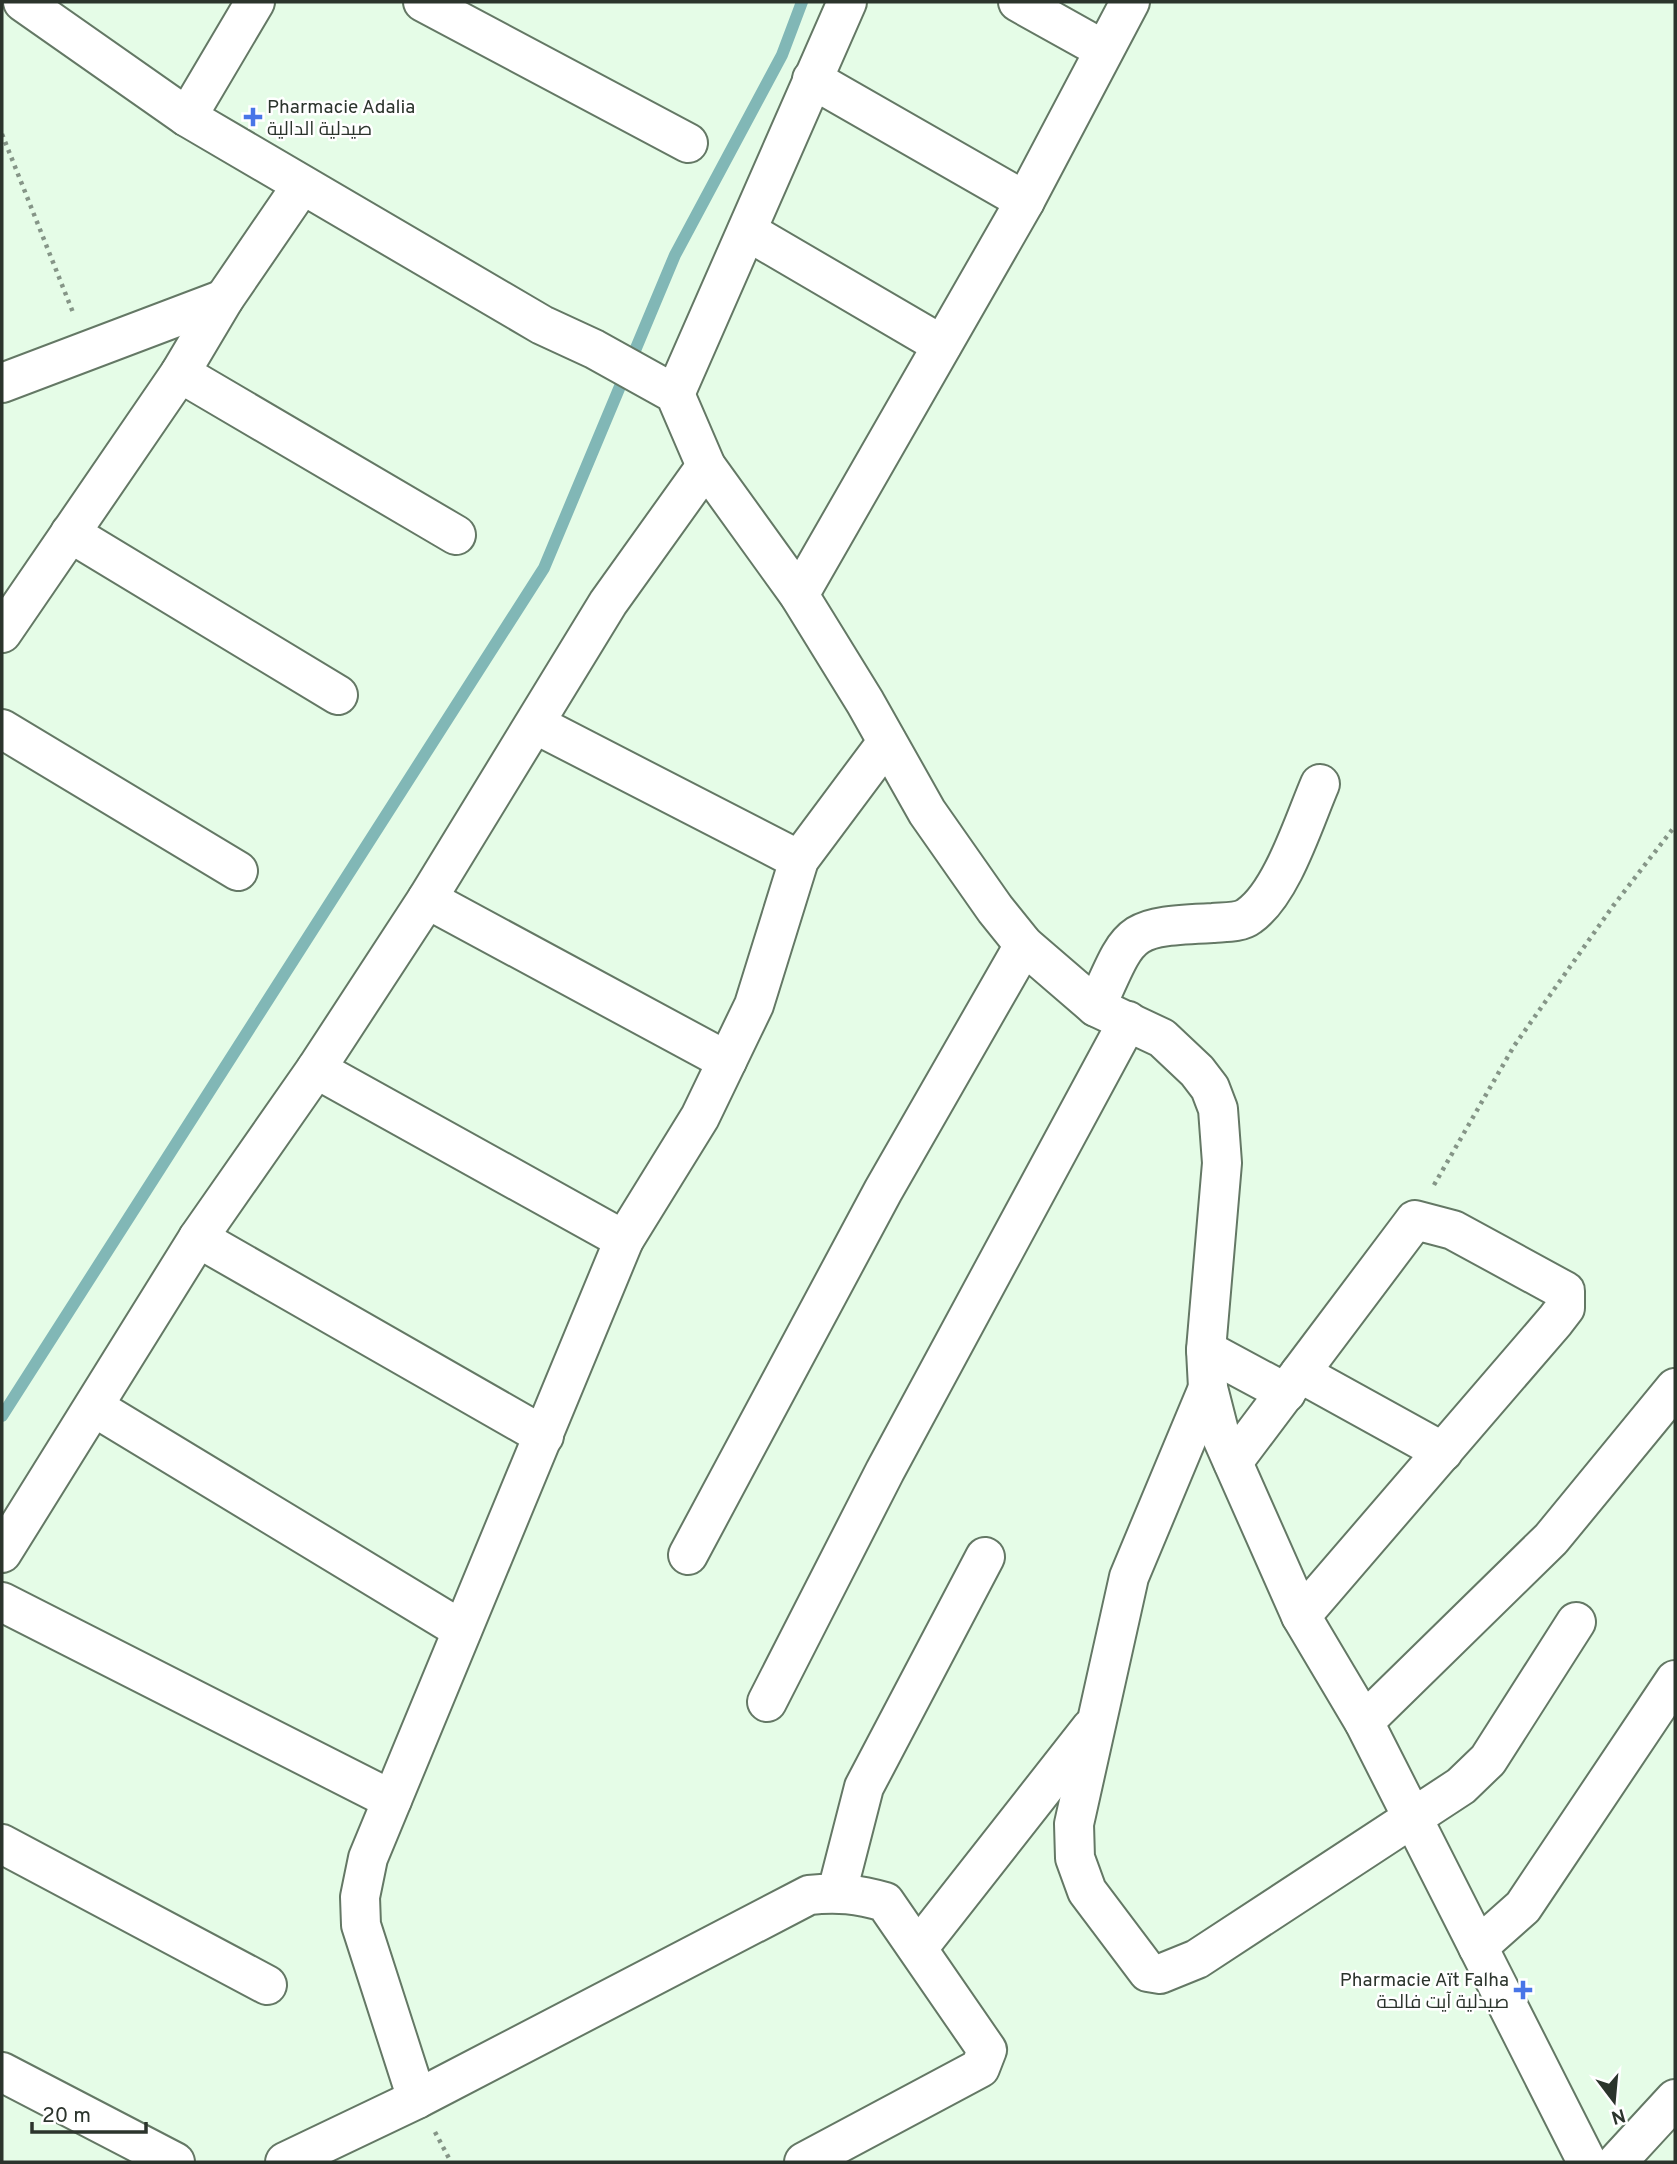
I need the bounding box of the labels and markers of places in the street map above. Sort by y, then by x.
place label: Pharmacie Adalia صيدلية الدالية [267,96,415,142]
marker: Pharmacie Adalia صيدلية الدالية [245,109,261,125]
place label: Pharmacie Aït Falha صيدلية آيت فالحة [1340,1969,1509,2015]
marker: Pharmacie Aït Falha صيدلية آيت فالحة [1515,1982,1531,1998]

